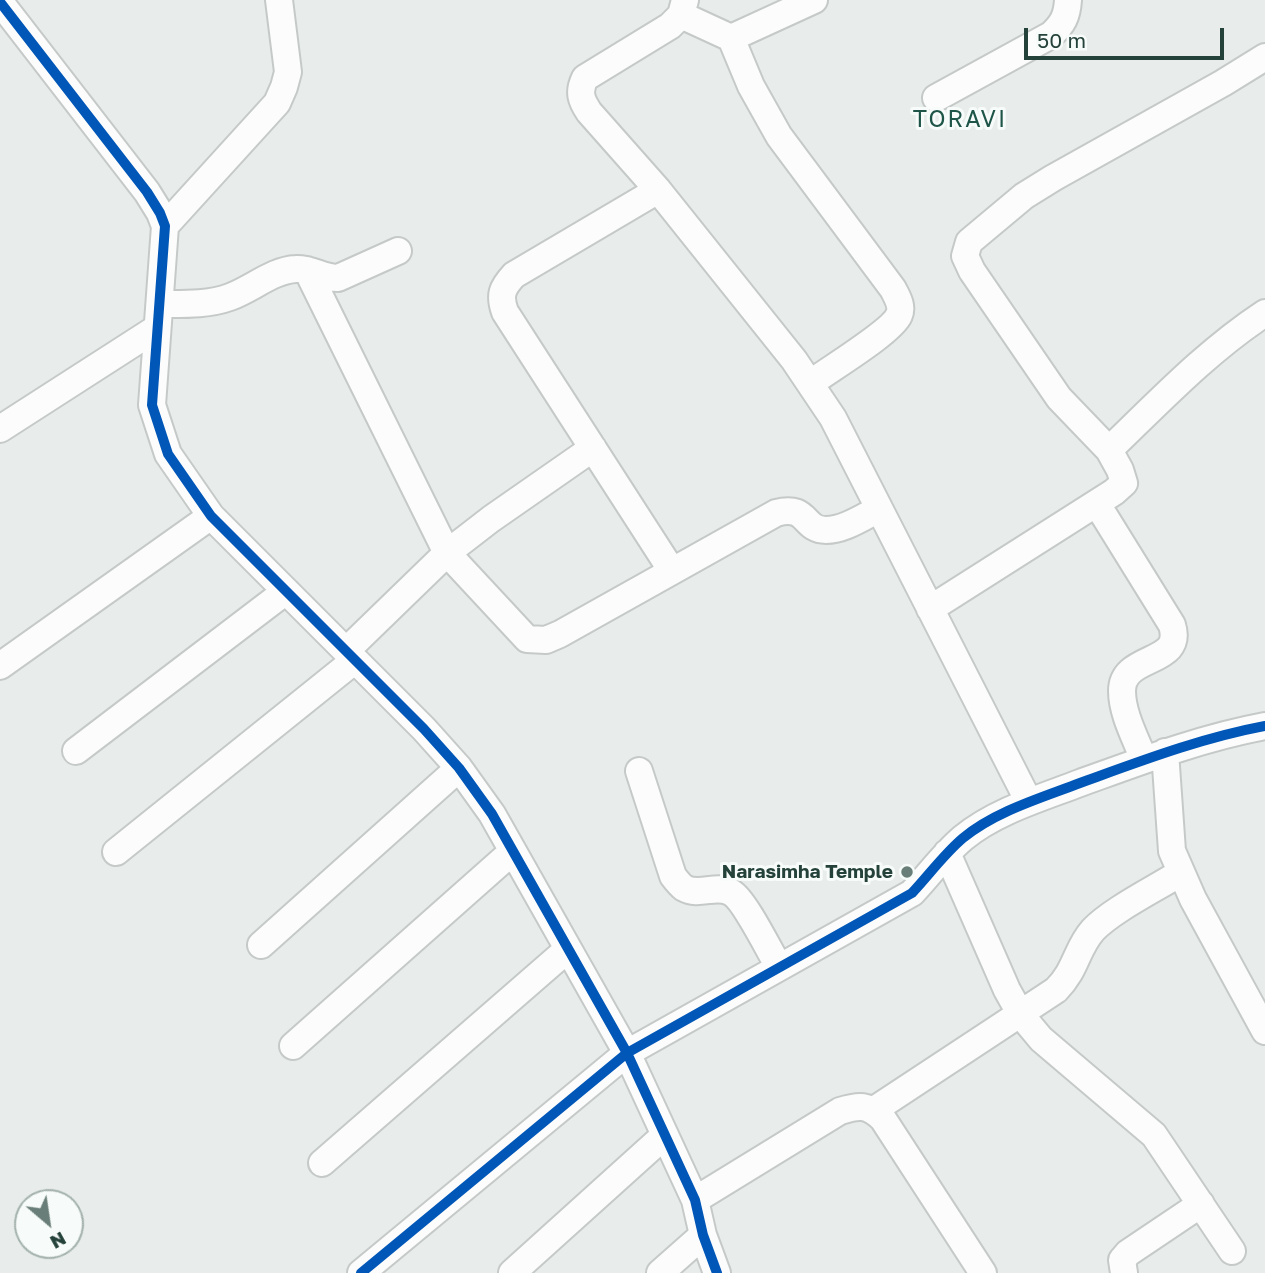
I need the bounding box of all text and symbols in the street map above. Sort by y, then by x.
scale bar [1027,14,1226,58]
text: 50 m [1037,27,1086,53]
district label: TORAVI [914,106,1006,134]
place label: Narasimha Temple [722,861,893,883]
marker: Narasimha Temple [899,864,915,880]
north arrow [14,1189,84,1259]
text: N [47,1227,70,1255]

